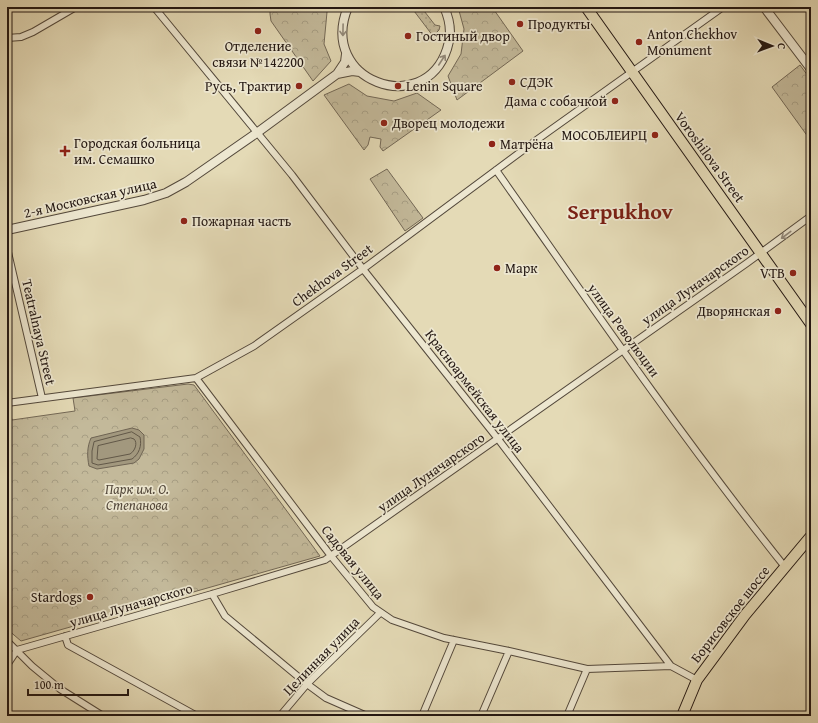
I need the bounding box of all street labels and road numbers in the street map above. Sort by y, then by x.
street label: Voroshilova Street [670,107,750,207]
street label: 2-я Московская улица [22,173,159,223]
street label: Chekhova Street [287,239,377,311]
street label: улица Луначарского [636,240,753,330]
street label: Teatralnaya Street [17,277,61,387]
street label: улица Революции [583,278,665,381]
street label: Красноармейская улица [420,325,530,457]
street label: улица Луначарского [372,427,489,517]
street label: Садовая улица [317,521,389,604]
street label: Борисовское шоссе [686,561,775,667]
street label: улица Луначарского [66,578,195,632]
street label: Целинная улица [278,612,364,700]

